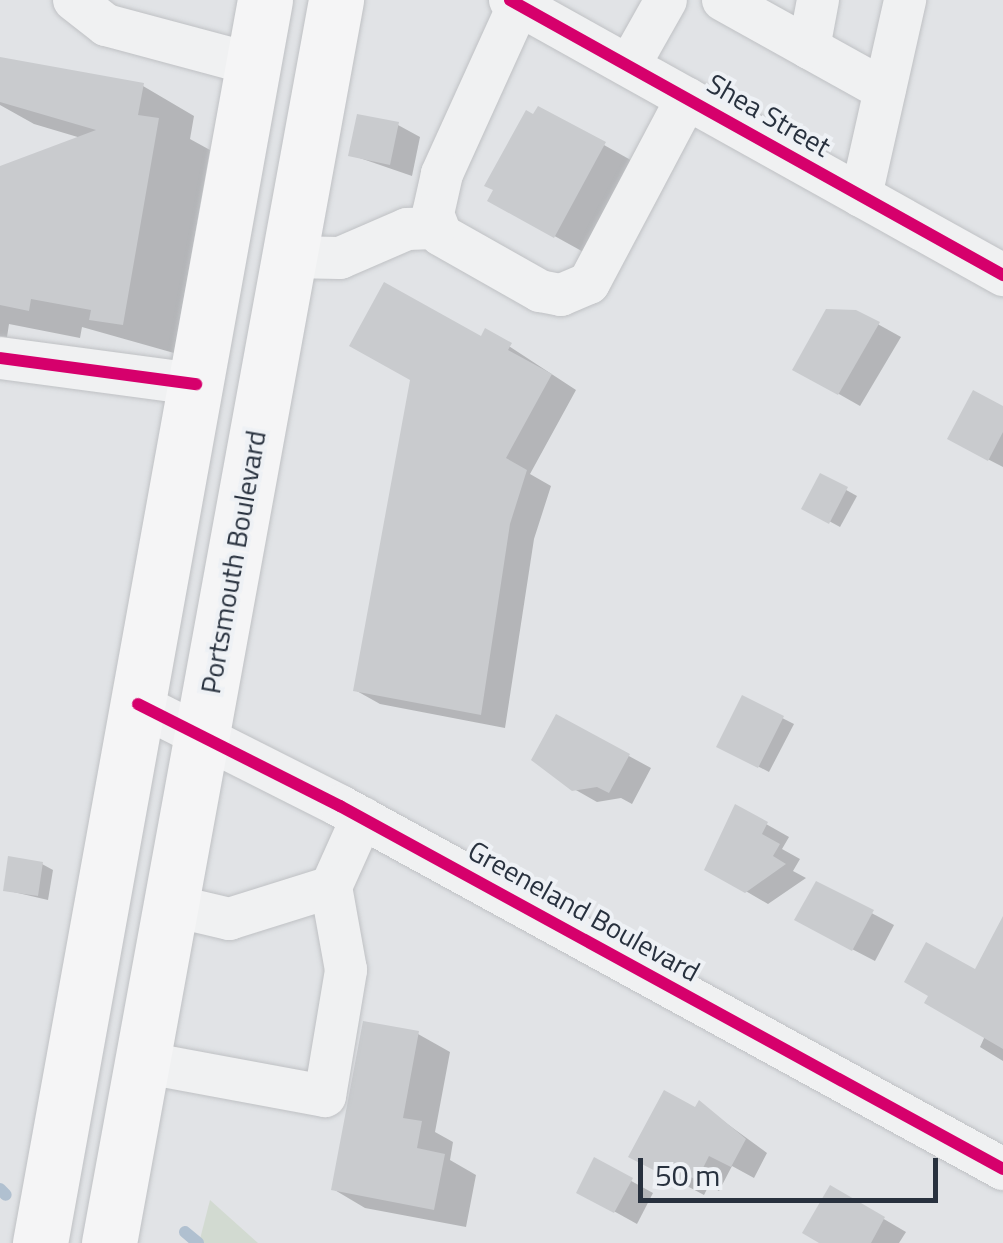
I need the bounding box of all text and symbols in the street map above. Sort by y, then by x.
street label: Shea Street [701,66,837,164]
street label: Portsmouth Boulevard [193,428,273,696]
street label: Greeneland Boulevard [462,833,706,989]
scale bar [643,1138,943,1200]
text: 50 m [655,1152,720,1198]

